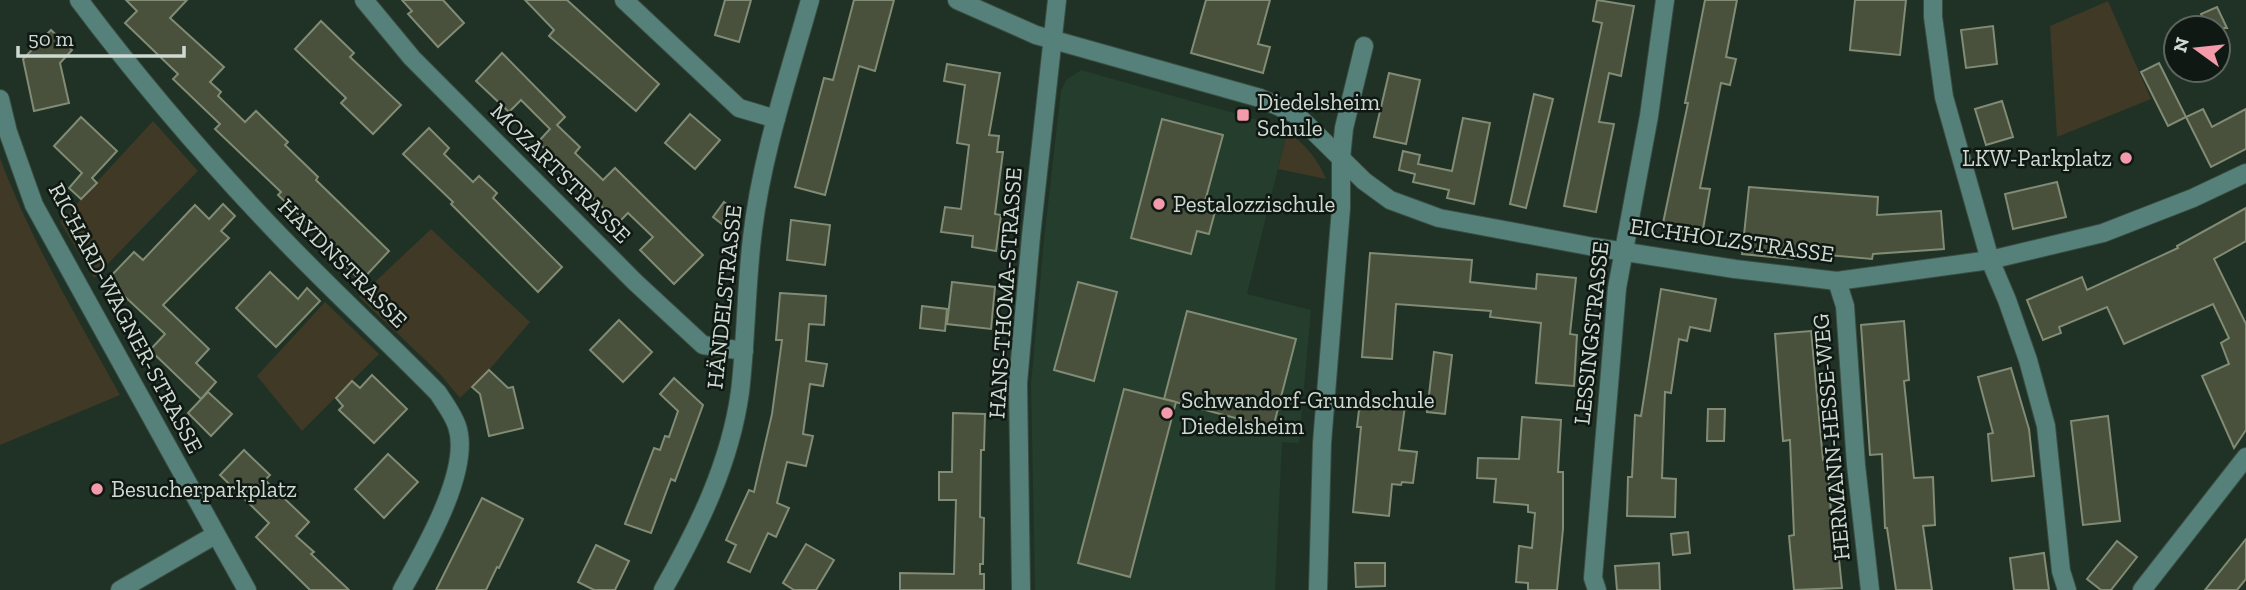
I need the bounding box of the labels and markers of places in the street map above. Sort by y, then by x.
place label: Diedelsheim Schule [1257,88,1380,142]
marker: Diedelsheim Schule [1235,107,1251,123]
place label: LKW-Parkplatz [1962,144,2112,172]
marker: LKW-Parkplatz [2118,150,2134,166]
place label: Pestalozzischule [1173,190,1335,218]
marker: Pestalozzischule [1151,196,1167,212]
place label: Schwandorf-Grundschule Diedelsheim [1181,386,1435,440]
marker: Schwandorf-Grundschule Diedelsheim [1159,405,1175,421]
place label: Besucherparkplatz [111,475,297,503]
marker: Besucherparkplatz [89,481,105,497]

